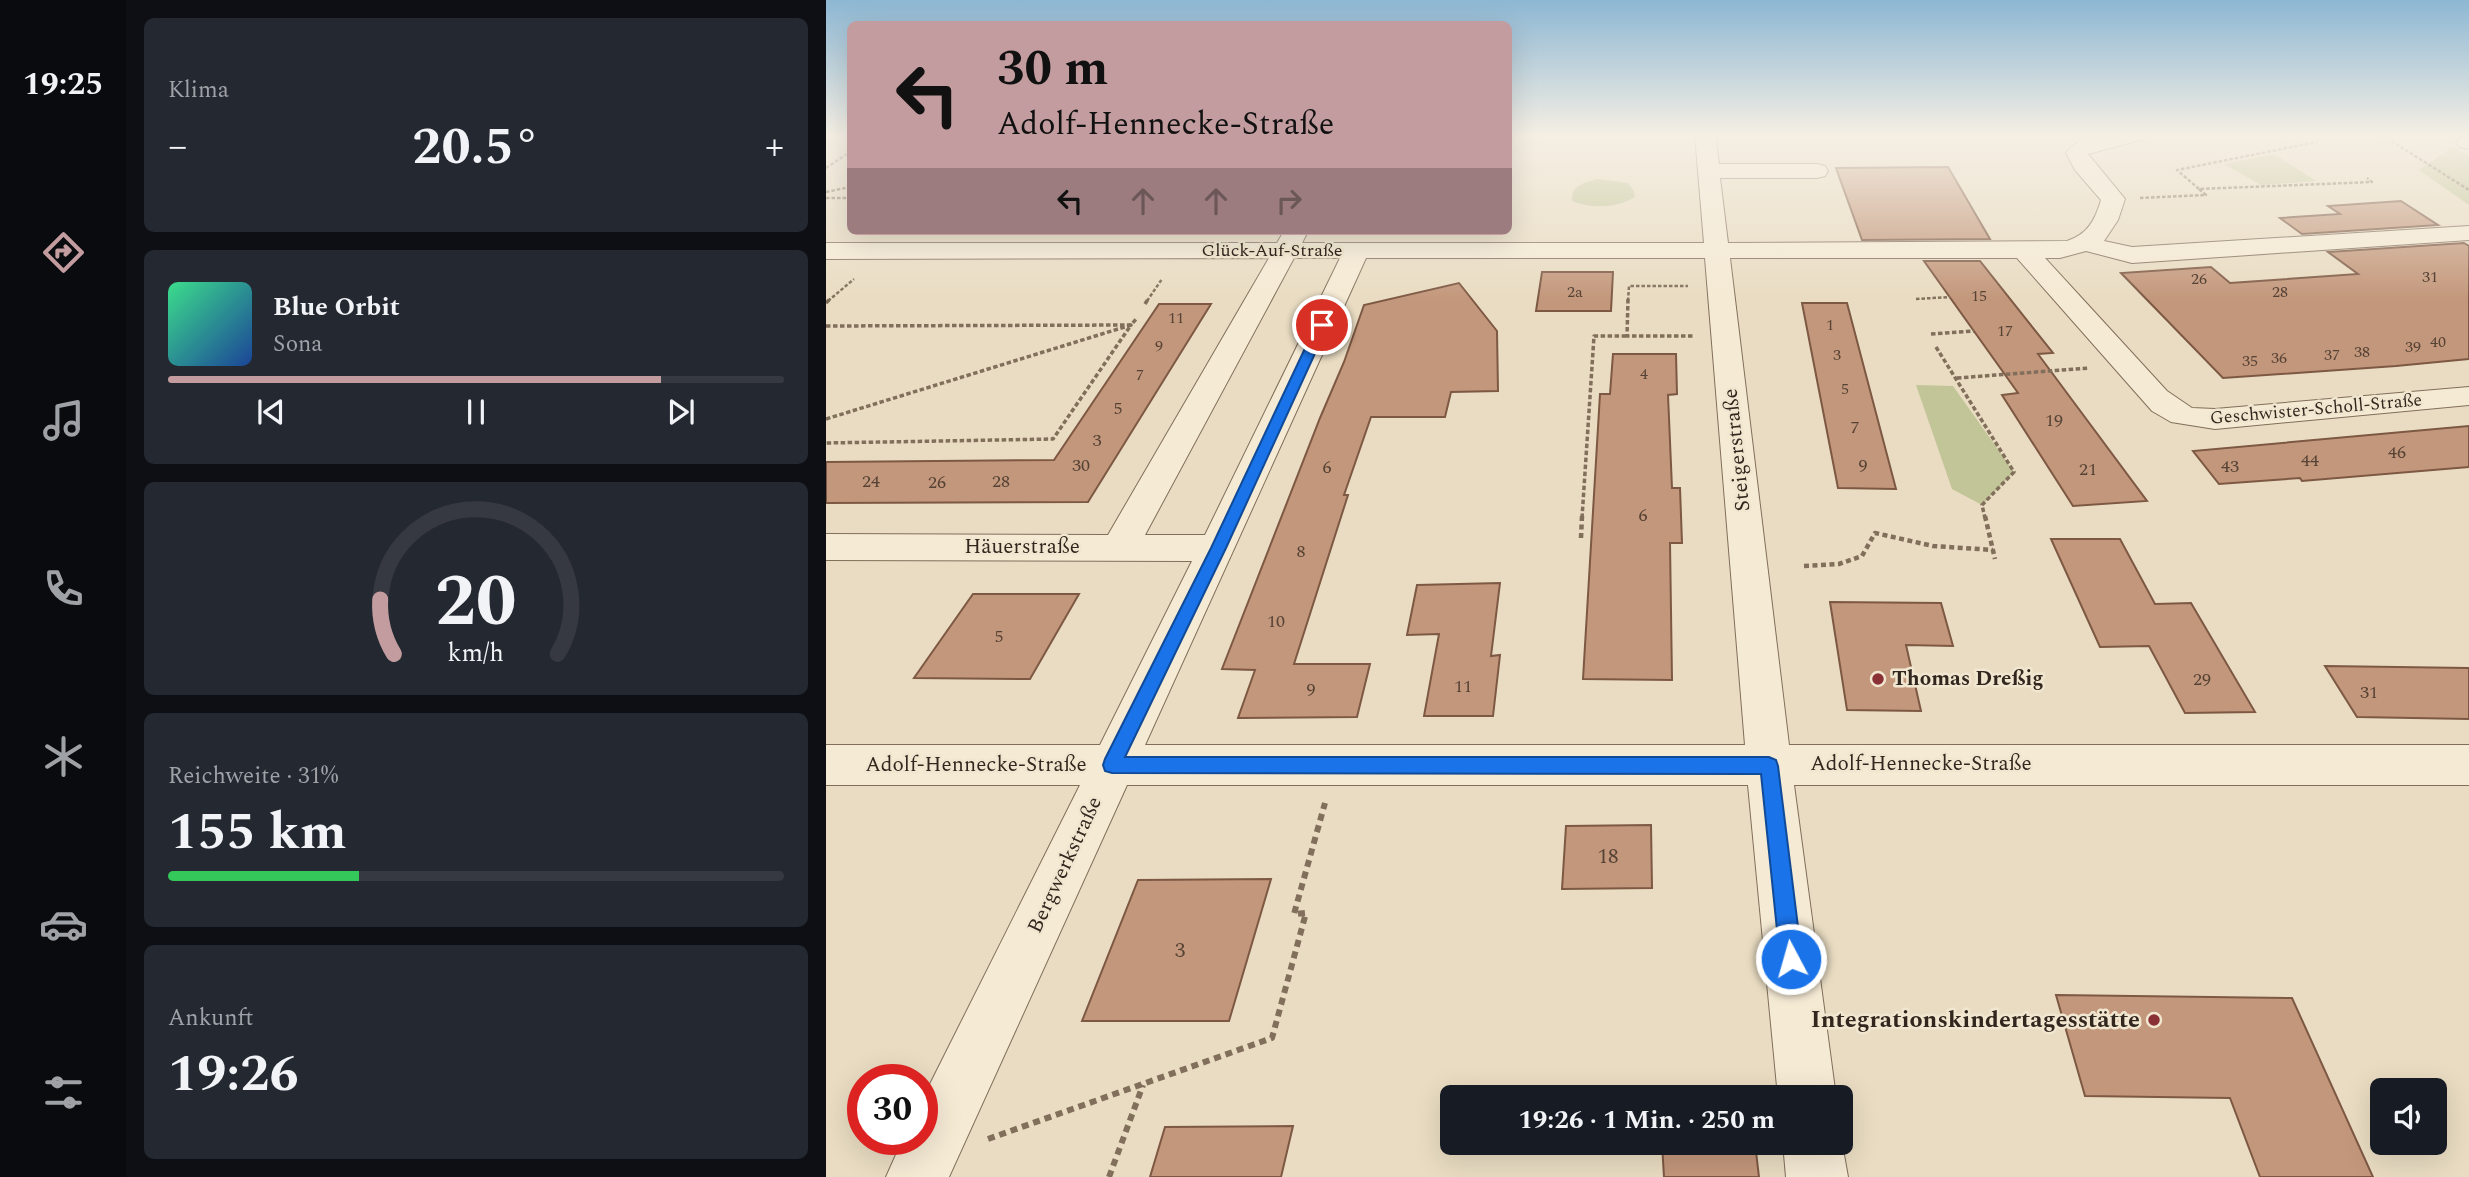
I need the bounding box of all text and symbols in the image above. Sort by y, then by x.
text: 30 m [997,32,1108,107]
icon: left [882,49,973,140]
text: 19:25 [23,60,103,109]
text: Klima [168,73,229,108]
text: Adolf-Hennecke-Straße [997,100,1334,149]
text: 20.5° [412,108,540,187]
text: − [168,118,187,176]
text: + [765,118,784,176]
icon: left [1051,182,1089,220]
icon: ahead [1124,182,1162,220]
icon: ahead [1197,182,1235,220]
icon: right [1270,182,1308,220]
icon: directions [39,228,88,277]
street label: Glück-Auf-Straße [1201,237,1343,264]
house number: 31 [2422,265,2438,289]
house number: 26 [2191,267,2207,291]
house number: 2a [1567,280,1583,304]
house number: 28 [2272,280,2288,304]
house number: 15 [1971,284,1987,308]
text: Blue Orbit [273,287,400,327]
pin [1292,295,1352,355]
house number: 11 [1168,306,1184,330]
icon: arrive [1303,306,1341,344]
house number: 1 [1826,313,1834,337]
house number: 17 [1997,319,2013,343]
text: Sona [273,327,323,362]
house number: 40 [2430,330,2446,354]
house number: 9 [1155,334,1163,358]
house number: 39 [2405,335,2421,359]
house number: 38 [2354,340,2370,364]
house number: 3 [1833,343,1841,367]
house number: 37 [2324,343,2340,367]
house number: 36 [2271,346,2287,370]
house number: 35 [2242,349,2258,373]
house number: 4 [1640,362,1648,386]
house number: 7 [1136,363,1144,387]
house number: 5 [1841,377,1849,401]
street label: Geschwister-Scholl-Straße [2209,386,2423,432]
street label: Steigerstraße [1715,387,1759,513]
icon: previous [252,393,290,431]
icon: pause [457,393,495,431]
icon: next [662,393,700,431]
house number: 5 [1114,395,1123,422]
icon: music [39,396,88,445]
house number: 19 [2045,407,2063,434]
house number: 7 [1851,414,1860,441]
house number: 3 [1093,427,1102,454]
house number: 46 [2388,439,2406,466]
house number: 44 [2301,447,2319,474]
house number: 30 [1072,452,1090,479]
house number: 9 [1859,452,1868,479]
house number: 43 [2221,453,2239,480]
house number: 6 [1323,454,1332,481]
house number: 21 [2079,456,2097,483]
house number: 24 [862,468,880,495]
house number: 28 [992,468,1010,495]
house number: 26 [928,469,946,496]
house number: 6 [1639,502,1648,529]
street label: Häuerstraße [964,531,1080,563]
house number: 8 [1297,538,1306,565]
text: 20 [435,548,517,659]
icon: phone [39,564,88,613]
house number: 10 [1267,608,1285,635]
house number: 5 [995,623,1004,650]
text: km/h [448,635,504,673]
place label: Thomas Dreßig [1892,663,2044,695]
house number: 29 [2193,666,2211,693]
marker: Thomas Dreßig [1870,671,1886,687]
house number: 11 [1454,673,1472,700]
house number: 9 [1307,676,1316,703]
house number: 31 [2360,679,2378,706]
icon: climate [39,732,88,781]
street label: Adolf-Hennecke-Straße [1810,748,2032,780]
street label: Adolf-Hennecke-Straße [865,749,1087,781]
text: Reichweite · 31% [168,759,338,794]
street label: Bergwerkstraße [1019,791,1111,939]
text: 155 km [168,793,347,872]
house number: 18 [1598,841,1619,873]
icon: car [39,900,88,949]
position arrow [1754,922,1828,996]
house number: 3 [1175,935,1186,967]
text: Ankunft [168,1001,253,1036]
place label: Integrationskindertagesstätte [1811,1002,2140,1038]
marker: Integrationskindertagesstätte [2146,1012,2162,1028]
text: 19:26 [168,1035,299,1114]
speed limit sign: 30 [847,1064,938,1155]
icon: filters [39,1068,88,1117]
map controls [2370,1078,2447,1155]
button: sound [2370,1078,2447,1155]
text: 19:26 · 1 Min. · 250 m [1518,1100,1775,1140]

